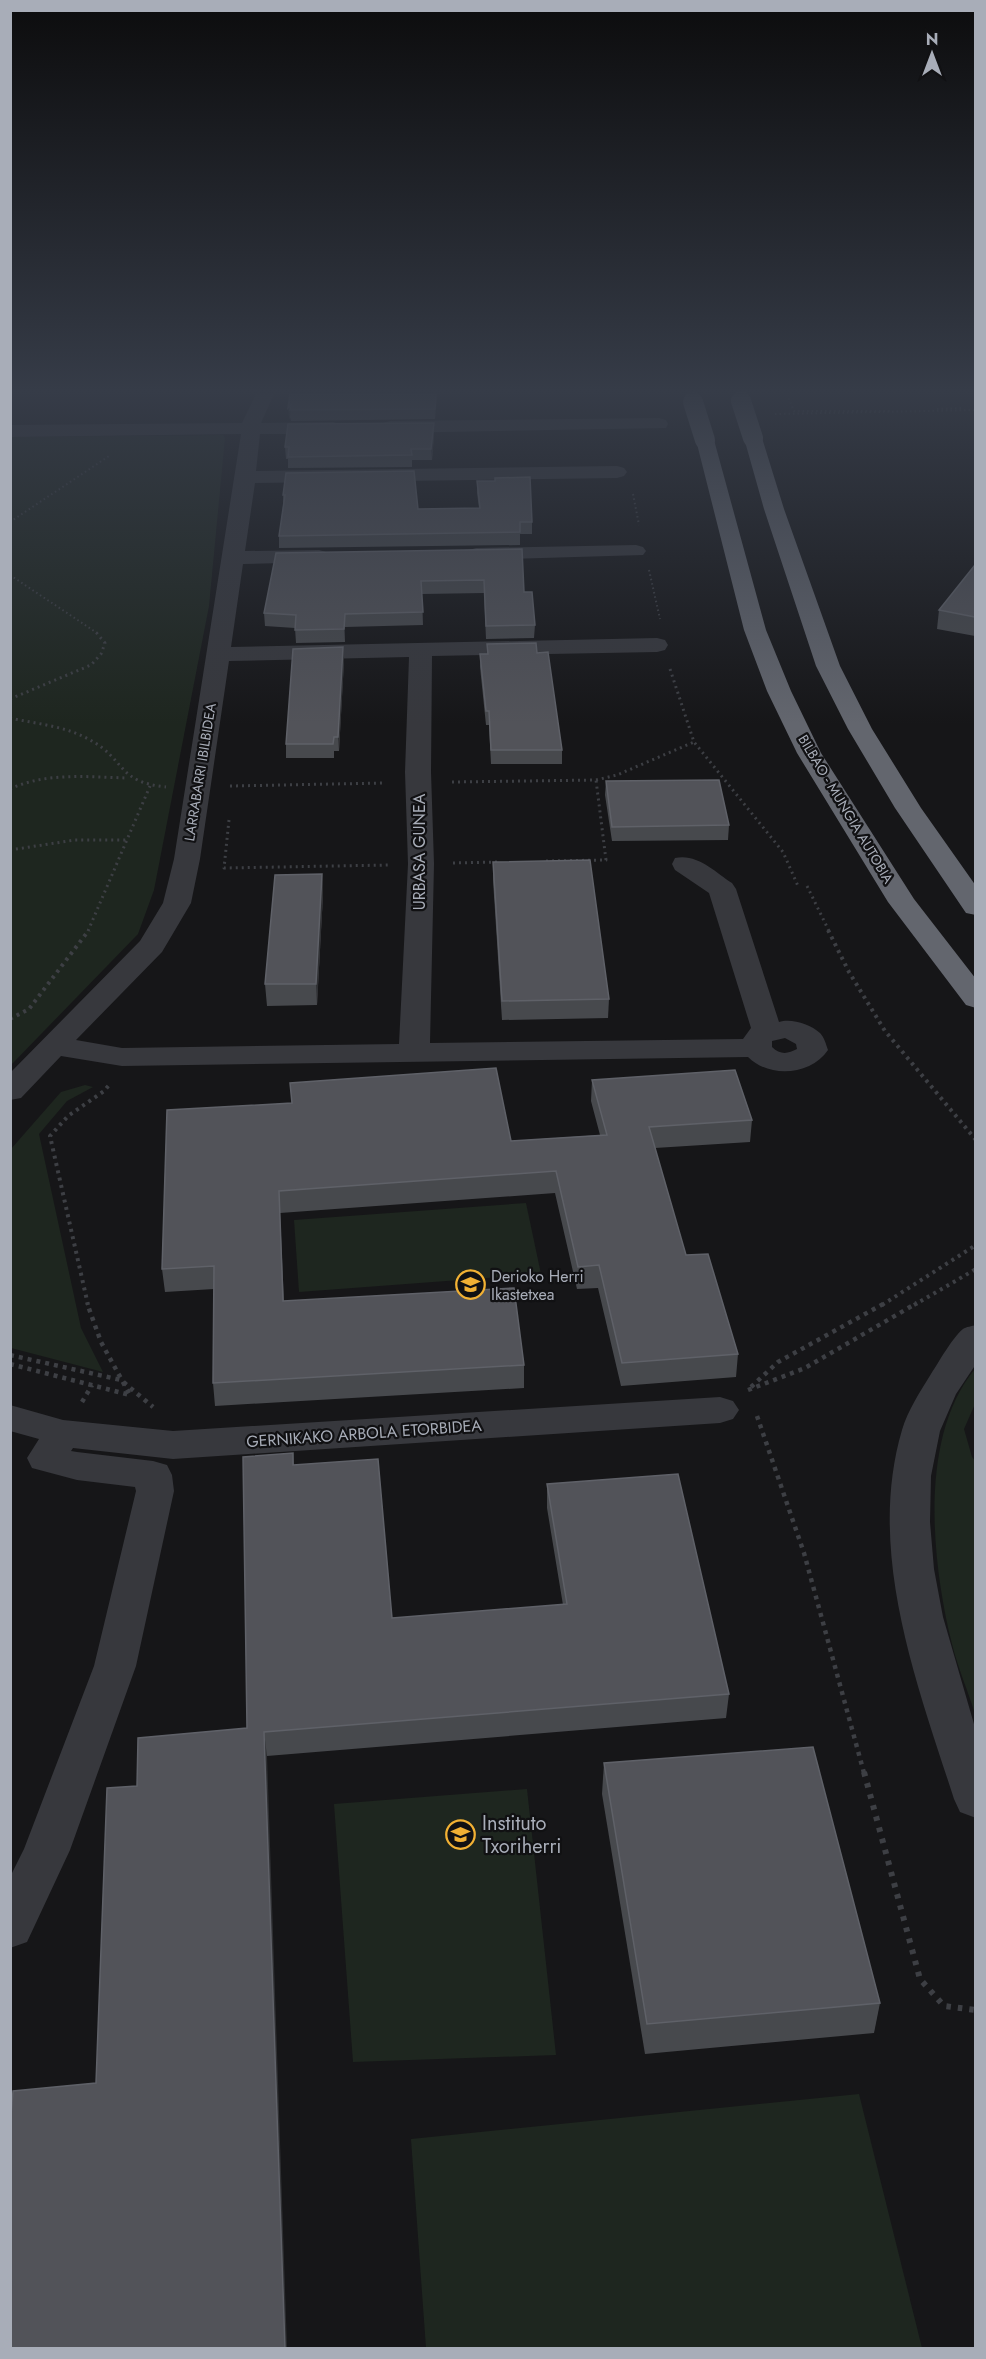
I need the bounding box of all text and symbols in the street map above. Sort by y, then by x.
north arrow [902,24,962,84]
text: N [926,28,938,51]
street label: LARRABARRI IBILBIDEA [179,701,221,843]
street label: BILBAO - MUNGIA AUTOBIA [794,731,899,888]
street label: URBASA GUNEA [408,793,431,910]
place label: Derioko Herri Ikastetxea [491,1265,584,1306]
school or university icon: Derioko Herri Ikastetxea [454,1269,486,1301]
street label: GERNIKAKO ARBOLA ETORBIDEA [246,1414,483,1453]
place label: Instituto Txoriherri [482,1809,562,1861]
school or university icon: Instituto Txoriherri [445,1819,477,1851]

